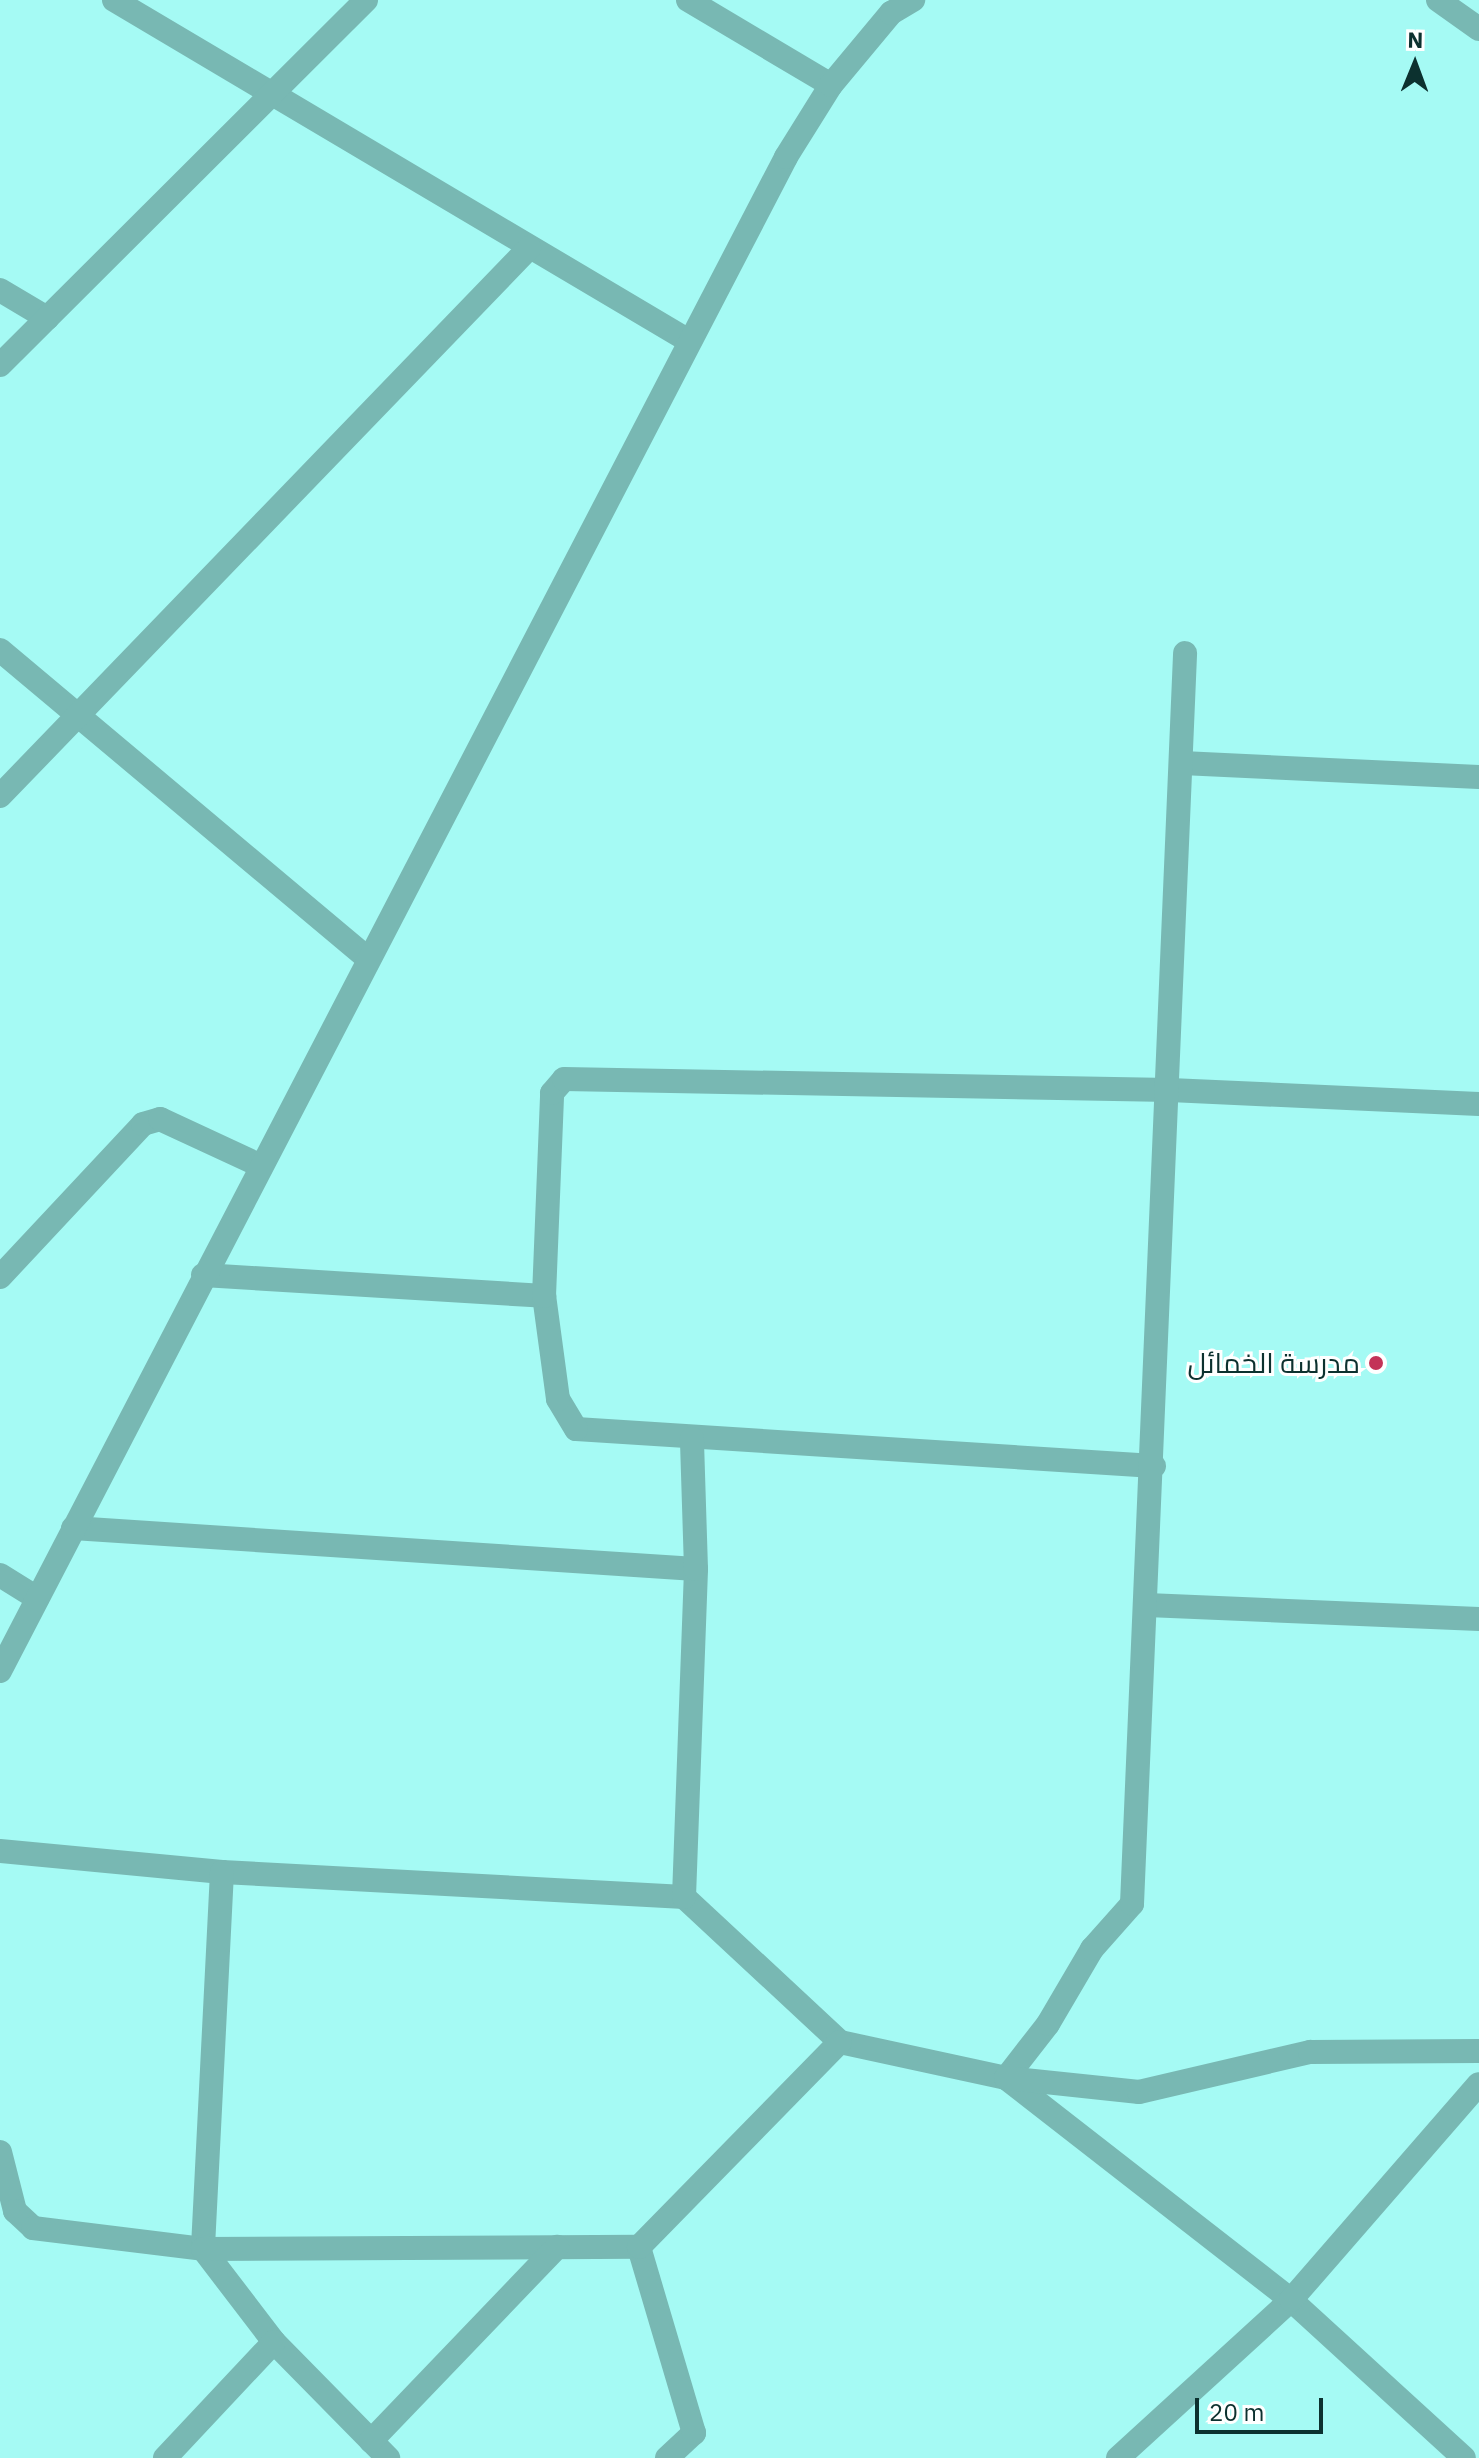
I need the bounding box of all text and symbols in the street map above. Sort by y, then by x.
north arrow [1375,24,1455,104]
text: N [1407,25,1424,54]
place label: مدرسة الخمائل [1187,1346,1360,1380]
marker: مدرسة الخمائل [1367,1354,1385,1372]
scale bar [1199,2382,1327,2432]
text: 20 m [1209,2396,1264,2428]

